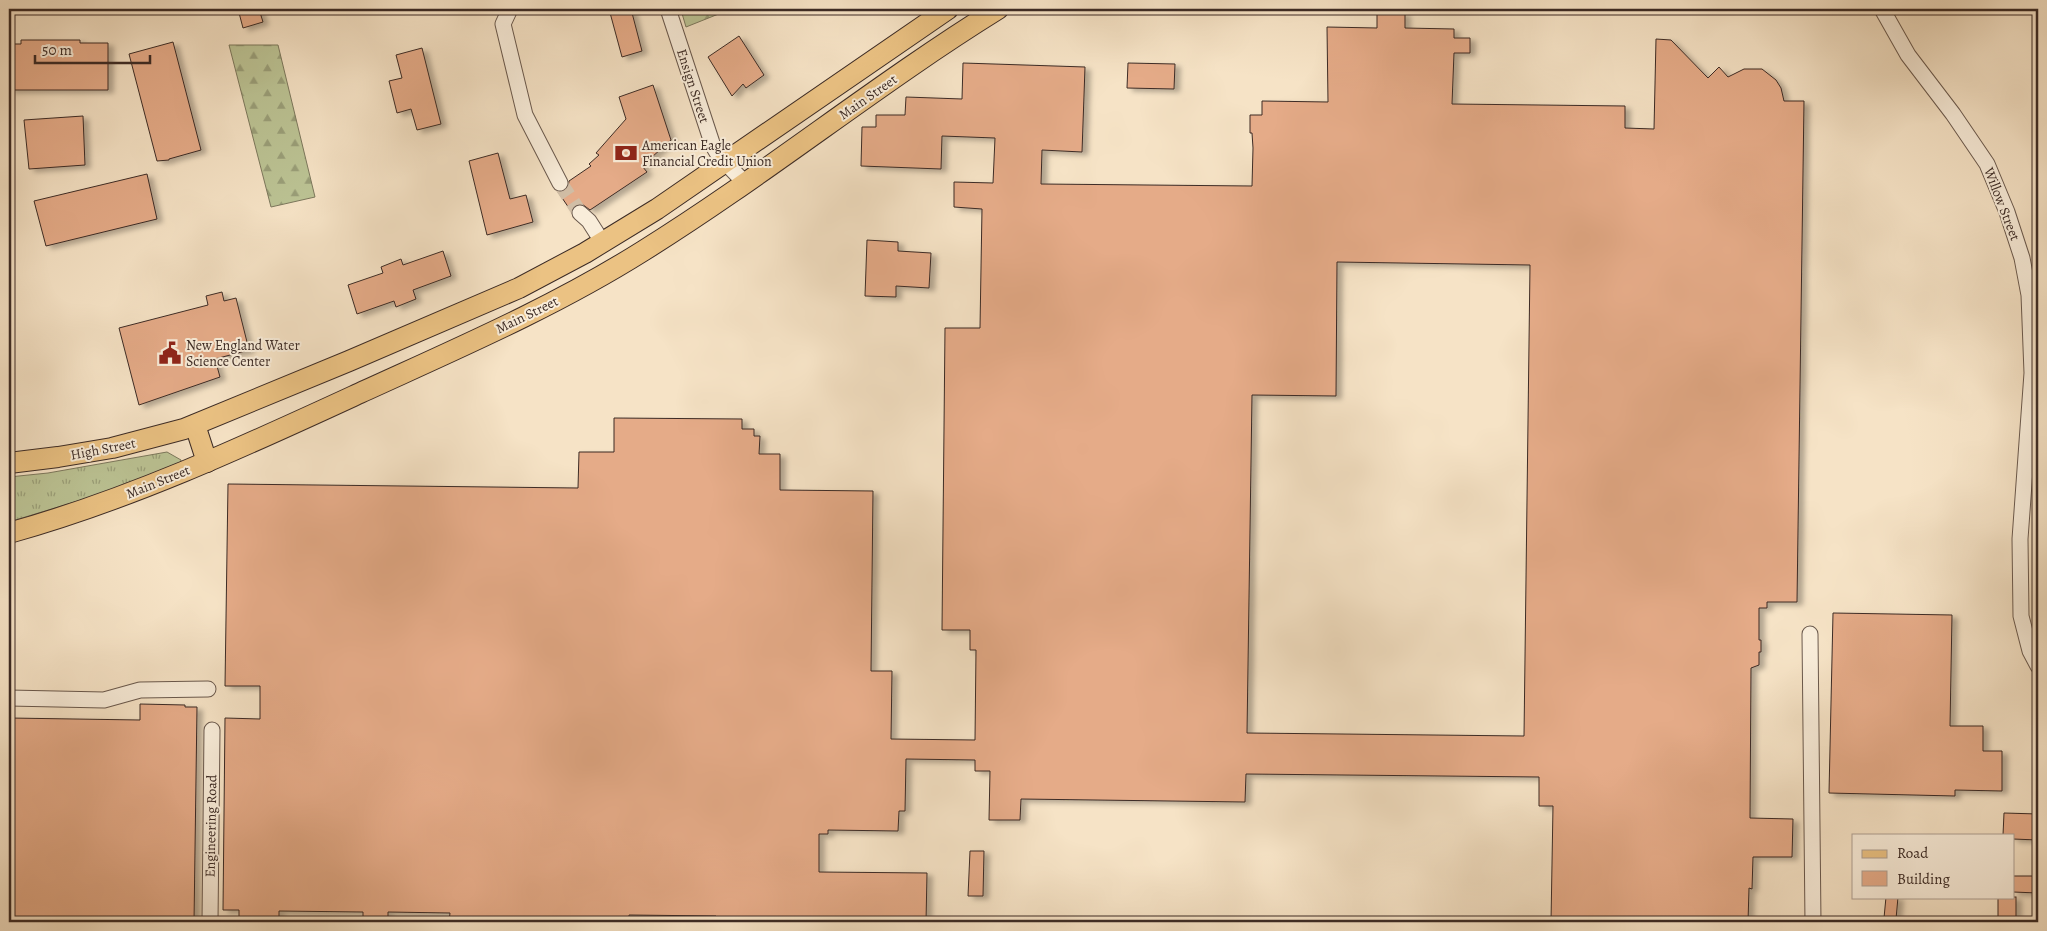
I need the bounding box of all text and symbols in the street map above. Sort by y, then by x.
scale bar [35,32,150,64]
text: 50 m [42,40,72,60]
street label: Ensign Street [672,46,714,126]
street label: Main Street [835,70,901,124]
place label: American Eagle Financial Credit Union [641,136,772,171]
bank icon: American Eagle Financial Credit Union [613,140,639,166]
street label: Willow Street [1979,164,2025,244]
street label: Main Street [493,292,562,338]
place label: New England Water Science Center [186,336,300,371]
public building icon: New England Water Science Center [157,340,183,366]
street label: High Street [69,433,138,465]
street label: Main Street [123,460,193,503]
street label: Engineering Road [201,774,221,877]
legend [1852,834,2014,898]
text: Road [1897,843,1929,863]
text: Building [1897,869,1950,889]

